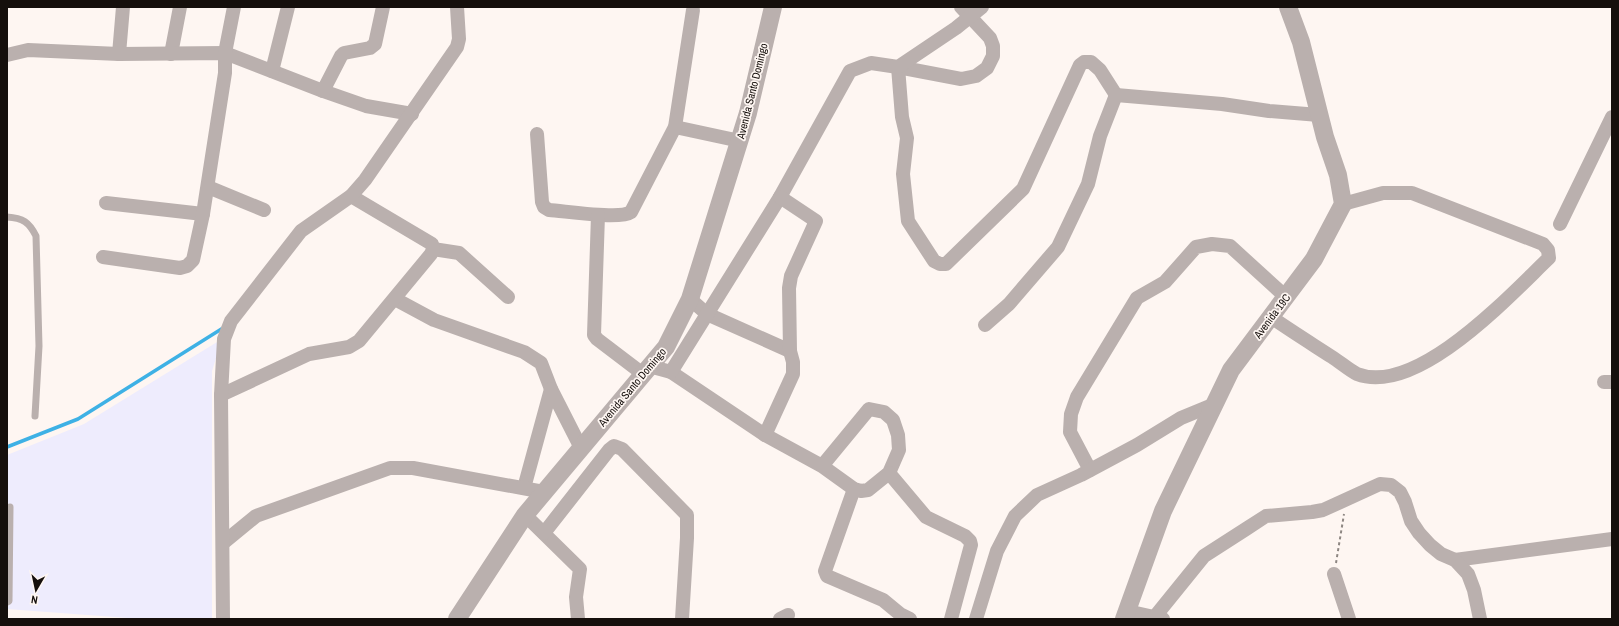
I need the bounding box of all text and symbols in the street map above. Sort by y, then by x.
street label: Avenida Santo Domingo [733,42,771,141]
street label: Avenida 19C [1250,291,1294,342]
street label: Avenida Santo Domingo [594,345,669,430]
north arrow [16,570,56,610]
text: N [30,592,39,607]

